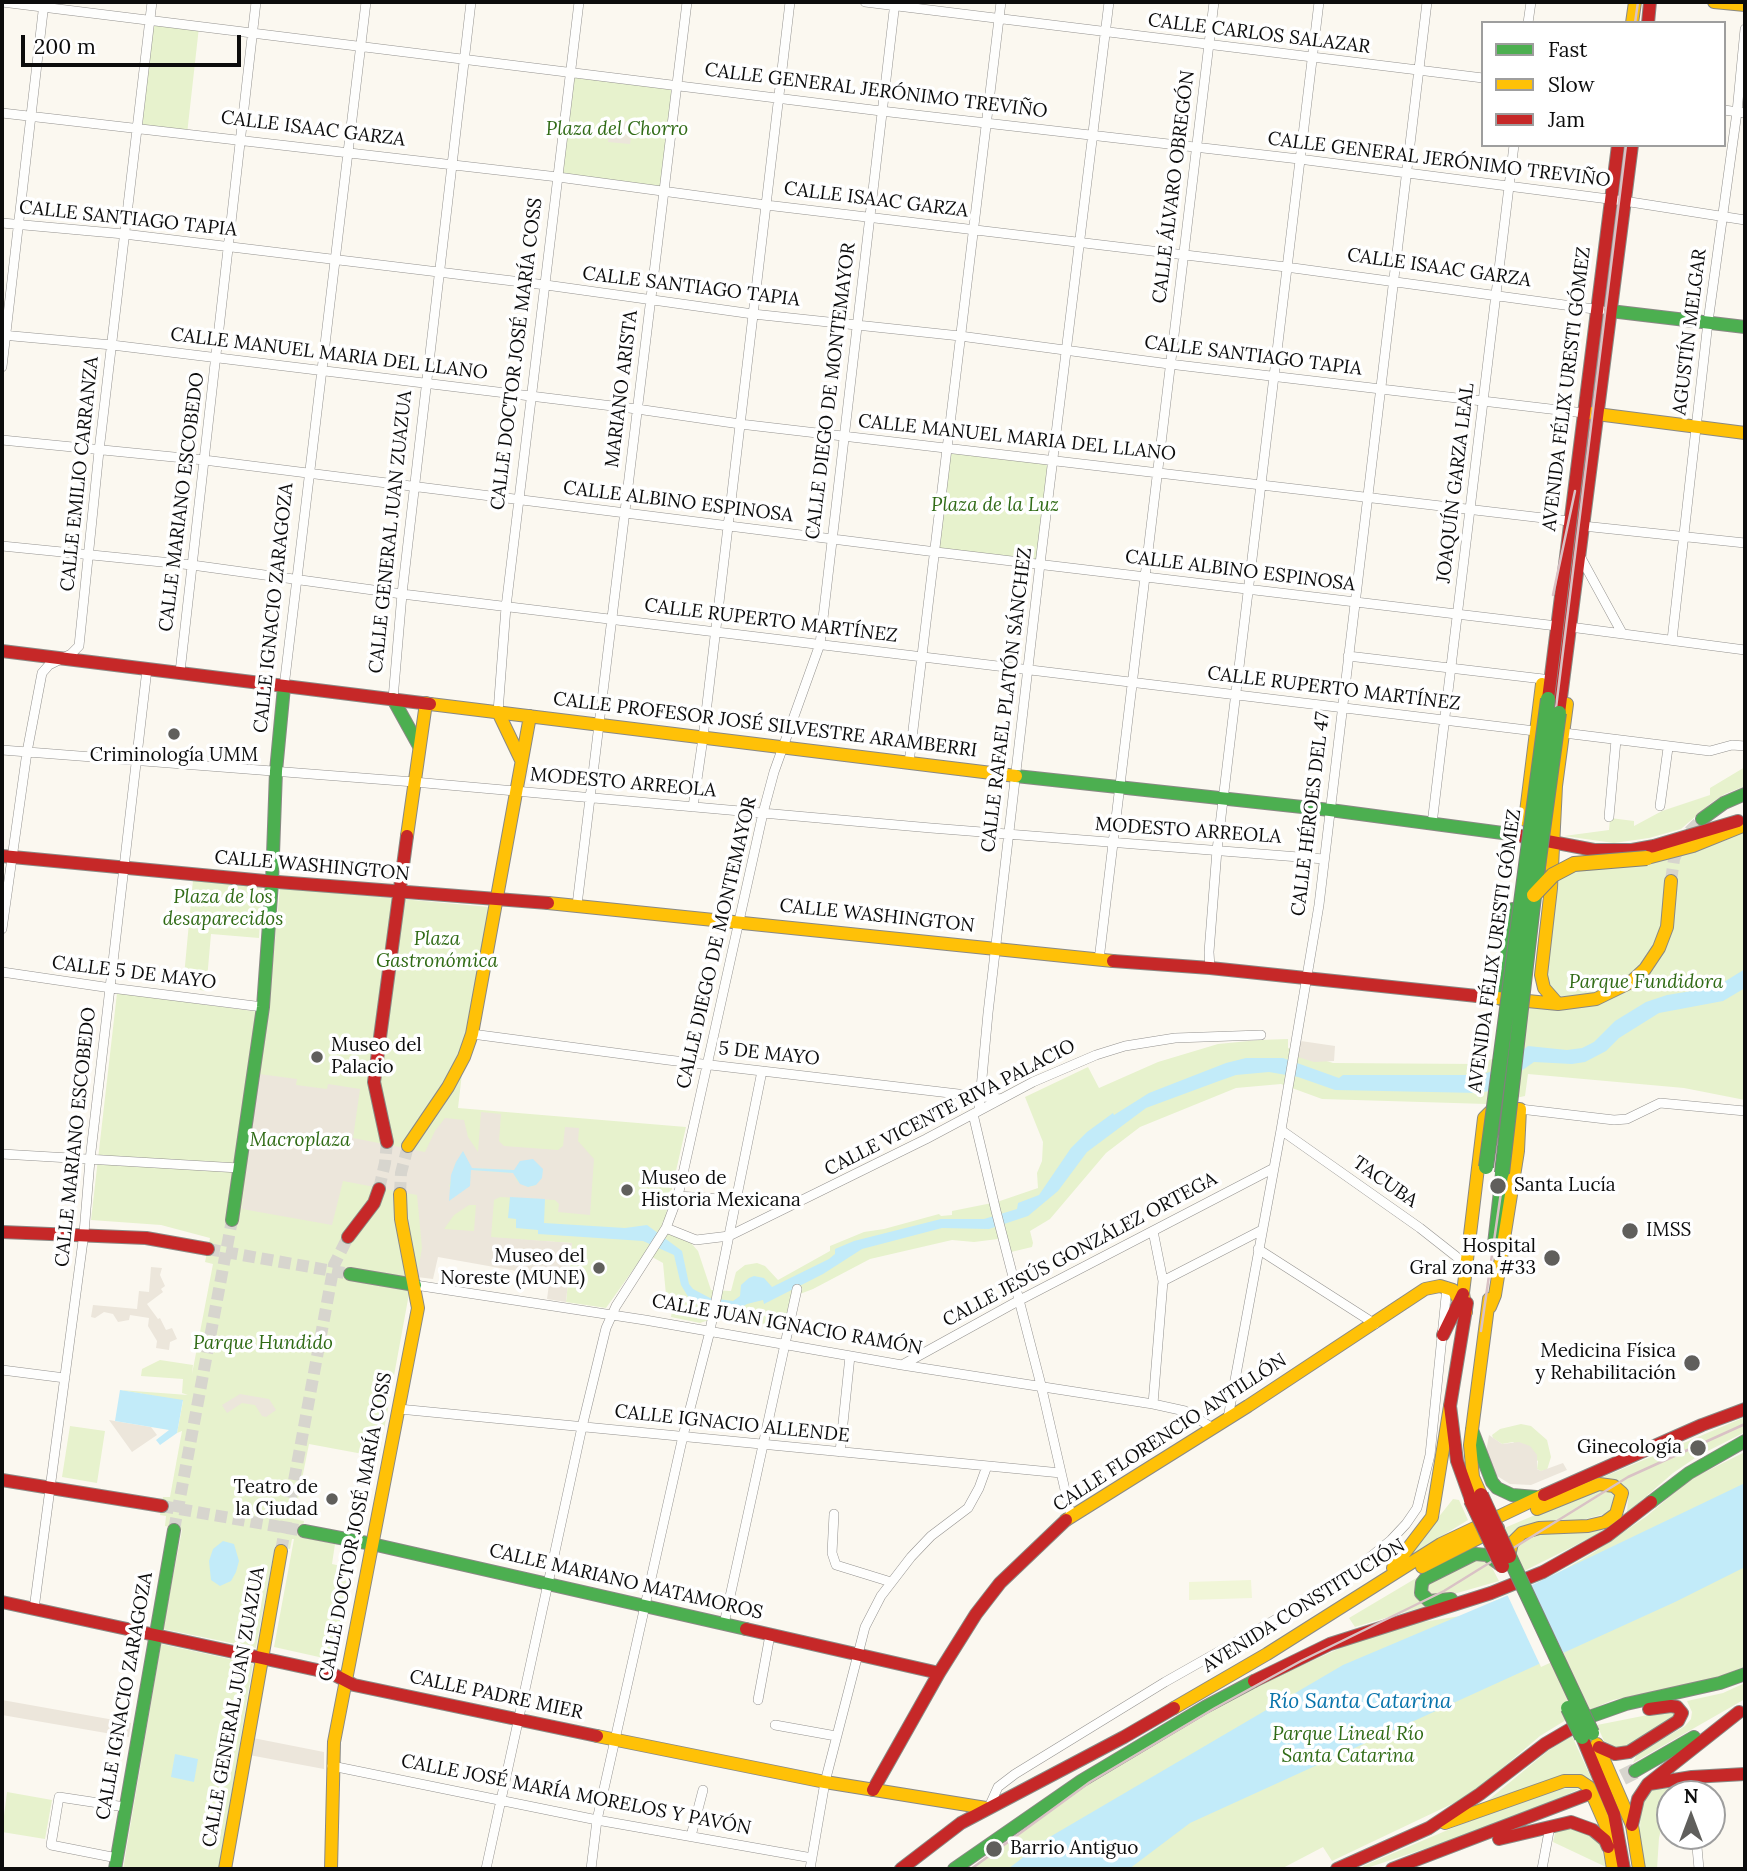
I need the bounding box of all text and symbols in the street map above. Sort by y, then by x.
street label: CALLE CARLOS SALAZAR [1147,9,1371,59]
scale bar [24,21,245,65]
legend [1481,21,1726,147]
text: 200 m [34,33,96,60]
text: Fast [1548,36,1587,63]
street label: CALLE GENERAL JERÓNIMO TREVIÑO [703,59,1049,123]
street label: CALLE ÁLVARO OBREGÓN [1148,69,1200,305]
text: Slow [1548,71,1595,98]
street label: CALLE ISAAC GARZA [220,106,406,152]
text: Jam [1548,106,1585,133]
park label: Plaza del Chorro [546,119,688,141]
street label: CALLE GENERAL JERÓNIMO TREVIÑO [1266,128,1612,192]
street label: CALLE ISAAC GARZA [783,177,969,223]
street label: CALLE SANTIAGO TAPIA [18,196,238,242]
street label: CALLE DOCTOR JOSÉ MARÍA COSS [487,197,547,511]
street label: CALLE DIEGO DE MONTEMAYOR [801,241,861,541]
street label: CALLE ISAAC GARZA [1346,244,1532,292]
street label: AVENIDA FÉLIX URESTI GÓMEZ [1538,246,1596,532]
street label: AGUSTÍN MELGAR [1668,248,1712,416]
street label: CALLE SANTIAGO TAPIA [581,262,801,312]
street label: MARIANO ARISTA [601,309,643,469]
street label: CALLE MANUEL MARIA DEL LLANO [169,323,489,385]
street label: CALLE SANTIAGO TAPIA [1143,331,1363,381]
street label: CALLE EMILIO CARRANZA [56,355,104,593]
street label: CALLE MARIANO ESCOBEDO [155,371,209,633]
street label: JOAQUÍN GARZA LEAL [1432,382,1480,584]
street label: CALLE GENERAL JUAN ZUAZUA [365,389,417,675]
street label: CALLE MANUEL MARIA DEL LLANO [857,410,1177,466]
street label: CALLE ALBINO ESPINOSA [562,477,794,527]
street label: CALLE IGNACIO ZARAGOZA [250,482,298,734]
park label: Plaza de la Luz [931,495,1059,517]
street label: CALLE RAFAEL PLATÓN SÁNCHEZ [977,546,1037,854]
street label: CALLE ALBINO ESPINOSA [1124,546,1356,596]
street label: CALLE RUPERTO MARTÍNEZ [643,594,899,648]
street label: CALLE RUPERTO MARTÍNEZ [1206,662,1462,716]
street label: CALLE PROFESOR JOSÉ SILVESTRE ARAMBERRI [552,688,978,762]
street label: CALLE HÉROES DEL 47 [1287,711,1335,917]
marker: Criminología UMM [166,726,182,742]
place label: Criminología UMM [90,745,258,767]
street label: MODESTO ARREOLA [529,764,717,802]
street label: CALLE DIEGO DE MONTEMAYOR [672,795,762,1091]
street label: AVENIDA FÉLIX URESTI GÓMEZ [1464,808,1526,1094]
street label: MODESTO ARREOLA [1094,813,1282,849]
street label: CALLE WASHINGTON [213,846,411,886]
park label: Plaza de los desaparecidos [163,887,283,931]
street label: CALLE WASHINGTON [778,894,976,938]
park label: Plaza Gastronómica [376,929,498,973]
street label: CALLE 5 DE MAYO [51,952,217,994]
park label: Parque Fundidora [1569,972,1723,994]
street label: CALLE MARIANO ESCOBEDO [51,1006,101,1268]
place label: Museo del Palacio [331,1035,422,1079]
street label: CALLE VICENTE RIVA PALACIO [821,1035,1079,1181]
street label: 5 DE MAYO [717,1037,821,1071]
marker: Museo del Palacio [309,1049,325,1065]
park label: Macroplaza [249,1130,351,1152]
street label: TACUBA [1348,1151,1422,1213]
place label: Museo de Historia Mexicana [641,1168,801,1212]
street label: CALLE JESÚS GONZÁLEZ ORTEGA [939,1168,1221,1332]
place label: Santa Lucía [1514,1175,1616,1197]
marker: Santa Lucía [1488,1176,1508,1196]
marker: Museo de Historia Mexicana [619,1182,635,1198]
place label: IMSS [1646,1220,1691,1242]
marker: IMSS [1620,1221,1640,1241]
place label: Hospital Gral zona #33 [1410,1236,1536,1280]
place label: Museo del Noreste (MUNE) [440,1246,585,1290]
marker: Hospital Gral zona #33 [1542,1248,1562,1268]
marker: Museo del Noreste (MUNE) [591,1260,607,1276]
street label: CALLE JUAN IGNACIO RAMÓN [650,1290,924,1360]
park label: Parque Hundido [193,1333,333,1355]
place label: Medicina Física y Rehabilitación [1535,1341,1676,1385]
street label: CALLE FLORENCIO ANTILLÓN [1049,1349,1291,1517]
marker: Medicina Física y Rehabilitación [1682,1353,1702,1373]
street label: CALLE DOCTOR JOSÉ MARÍA COSS [315,1371,397,1683]
street label: CALLE IGNACIO ALLENDE [613,1400,851,1448]
place label: Ginecología [1577,1437,1682,1459]
marker: Ginecología [1688,1438,1708,1458]
place label: Teatro de la Ciudad [234,1477,318,1521]
marker: Teatro de la Ciudad [324,1491,340,1507]
street label: AVENIDA CONSTITUCIÓN [1199,1534,1409,1678]
street label: CALLE MARIANO MATAMOROS [487,1539,765,1625]
street label: CALLE GENERAL JUAN ZUAZUA [198,1565,270,1849]
street label: CALLE IGNACIO ZARAGOZA [92,1570,158,1822]
street label: CALLE PADRE MIER [407,1665,585,1725]
water label: Río Santa Catarina [1268,1689,1452,1715]
park label: Parque Lineal Río Santa Catarina [1272,1724,1424,1768]
street label: CALLE JOSÉ MARÍA MORELOS Y PAVÓN [399,1750,753,1840]
north arrow [1656,1780,1726,1850]
text: N [1684,1784,1698,1808]
place label: Barrio Antiguo [1010,1838,1138,1860]
marker: Barrio Antiguo [984,1839,1004,1859]

